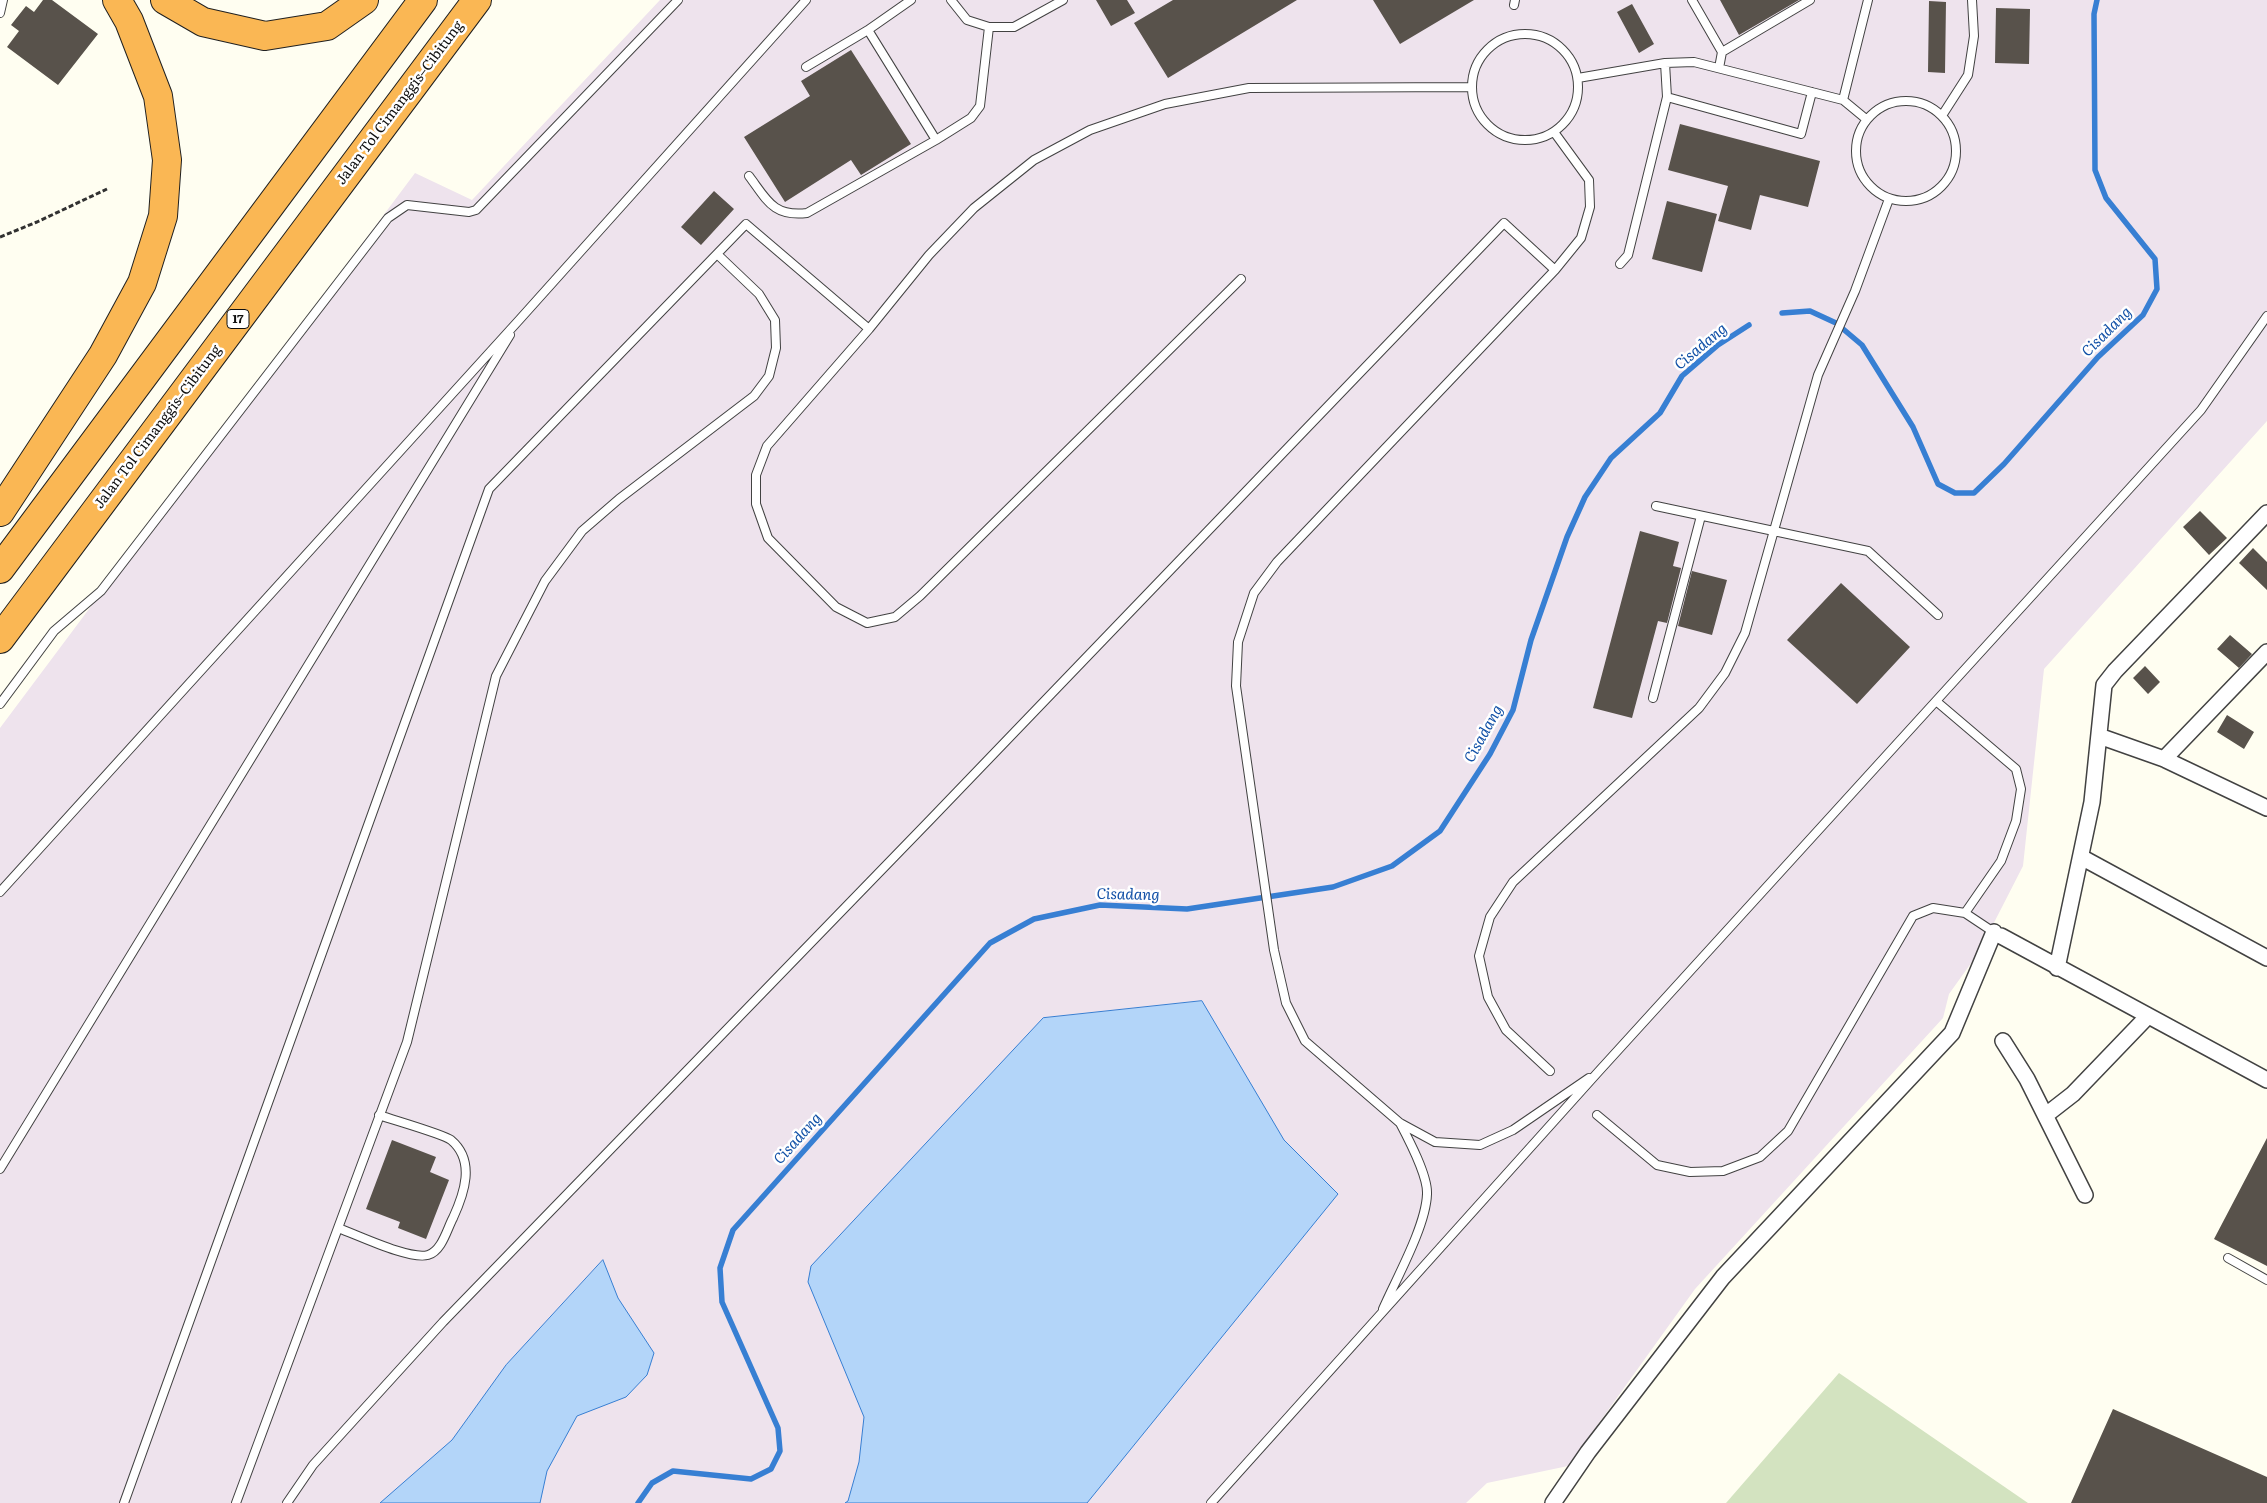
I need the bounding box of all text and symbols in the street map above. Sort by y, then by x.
street label: Jalan Tol Cimanggis–Cibitung [333,18,467,188]
water label: Cisadang [2078,303,2136,361]
road number: 17 [227,310,249,328]
water label: Cisadang [1671,320,1731,374]
street label: Jalan Tol Cimanggis–Cibitung [91,342,225,512]
water label: Cisadang [1461,702,1507,766]
water label: Cisadang [1096,885,1160,905]
water label: Cisadang [770,1110,826,1168]

